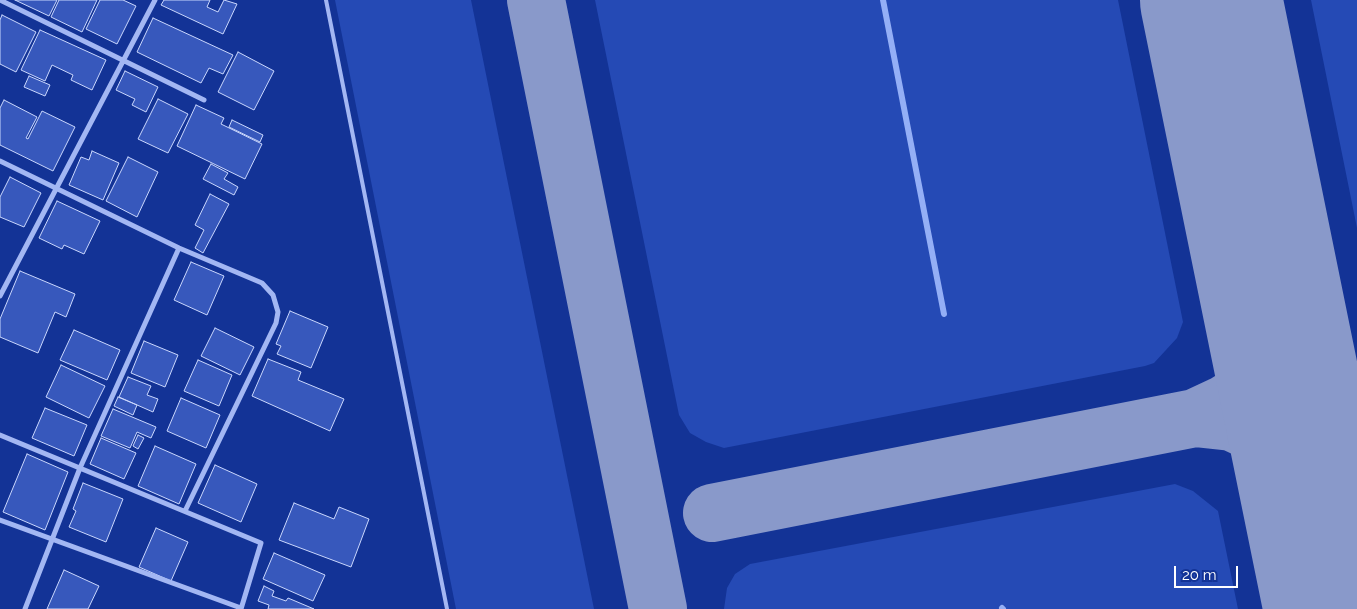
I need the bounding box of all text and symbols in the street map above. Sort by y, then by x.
scale bar [1177,556,1241,588]
text: 20 m [1182,566,1217,584]

